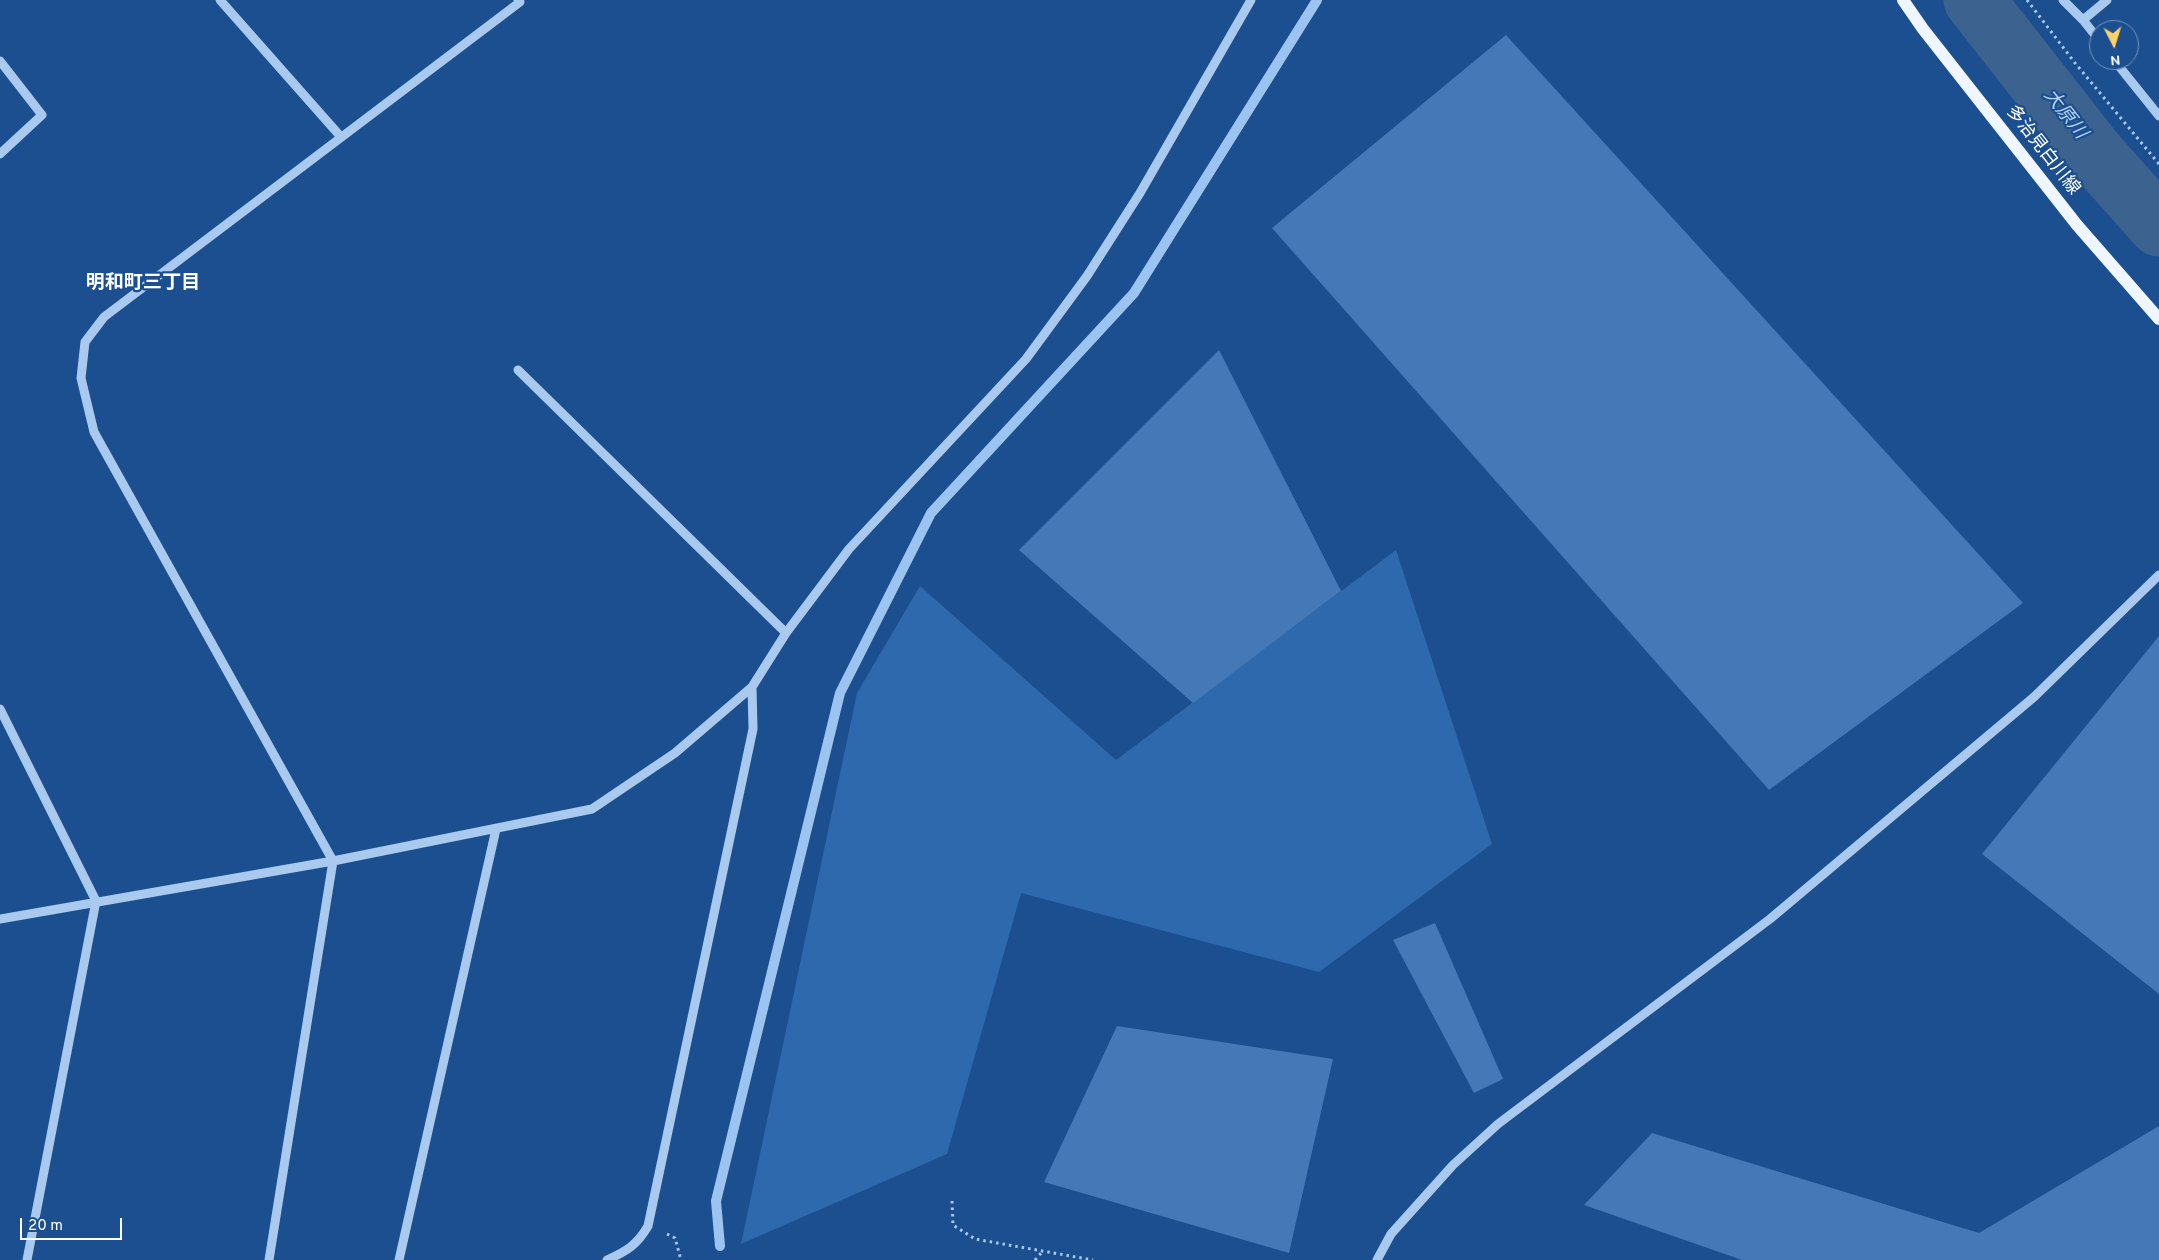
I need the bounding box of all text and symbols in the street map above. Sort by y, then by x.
north arrow [2089,20,2139,70]
text: N [2110,51,2121,68]
water label: 大原川 [2037,86,2091,144]
street label: 多治見白川線 [2000,102,2084,200]
district label: 明和町三丁目 [86,273,200,295]
scale bar [22,1208,125,1240]
text: 20 m [28,1217,63,1236]

